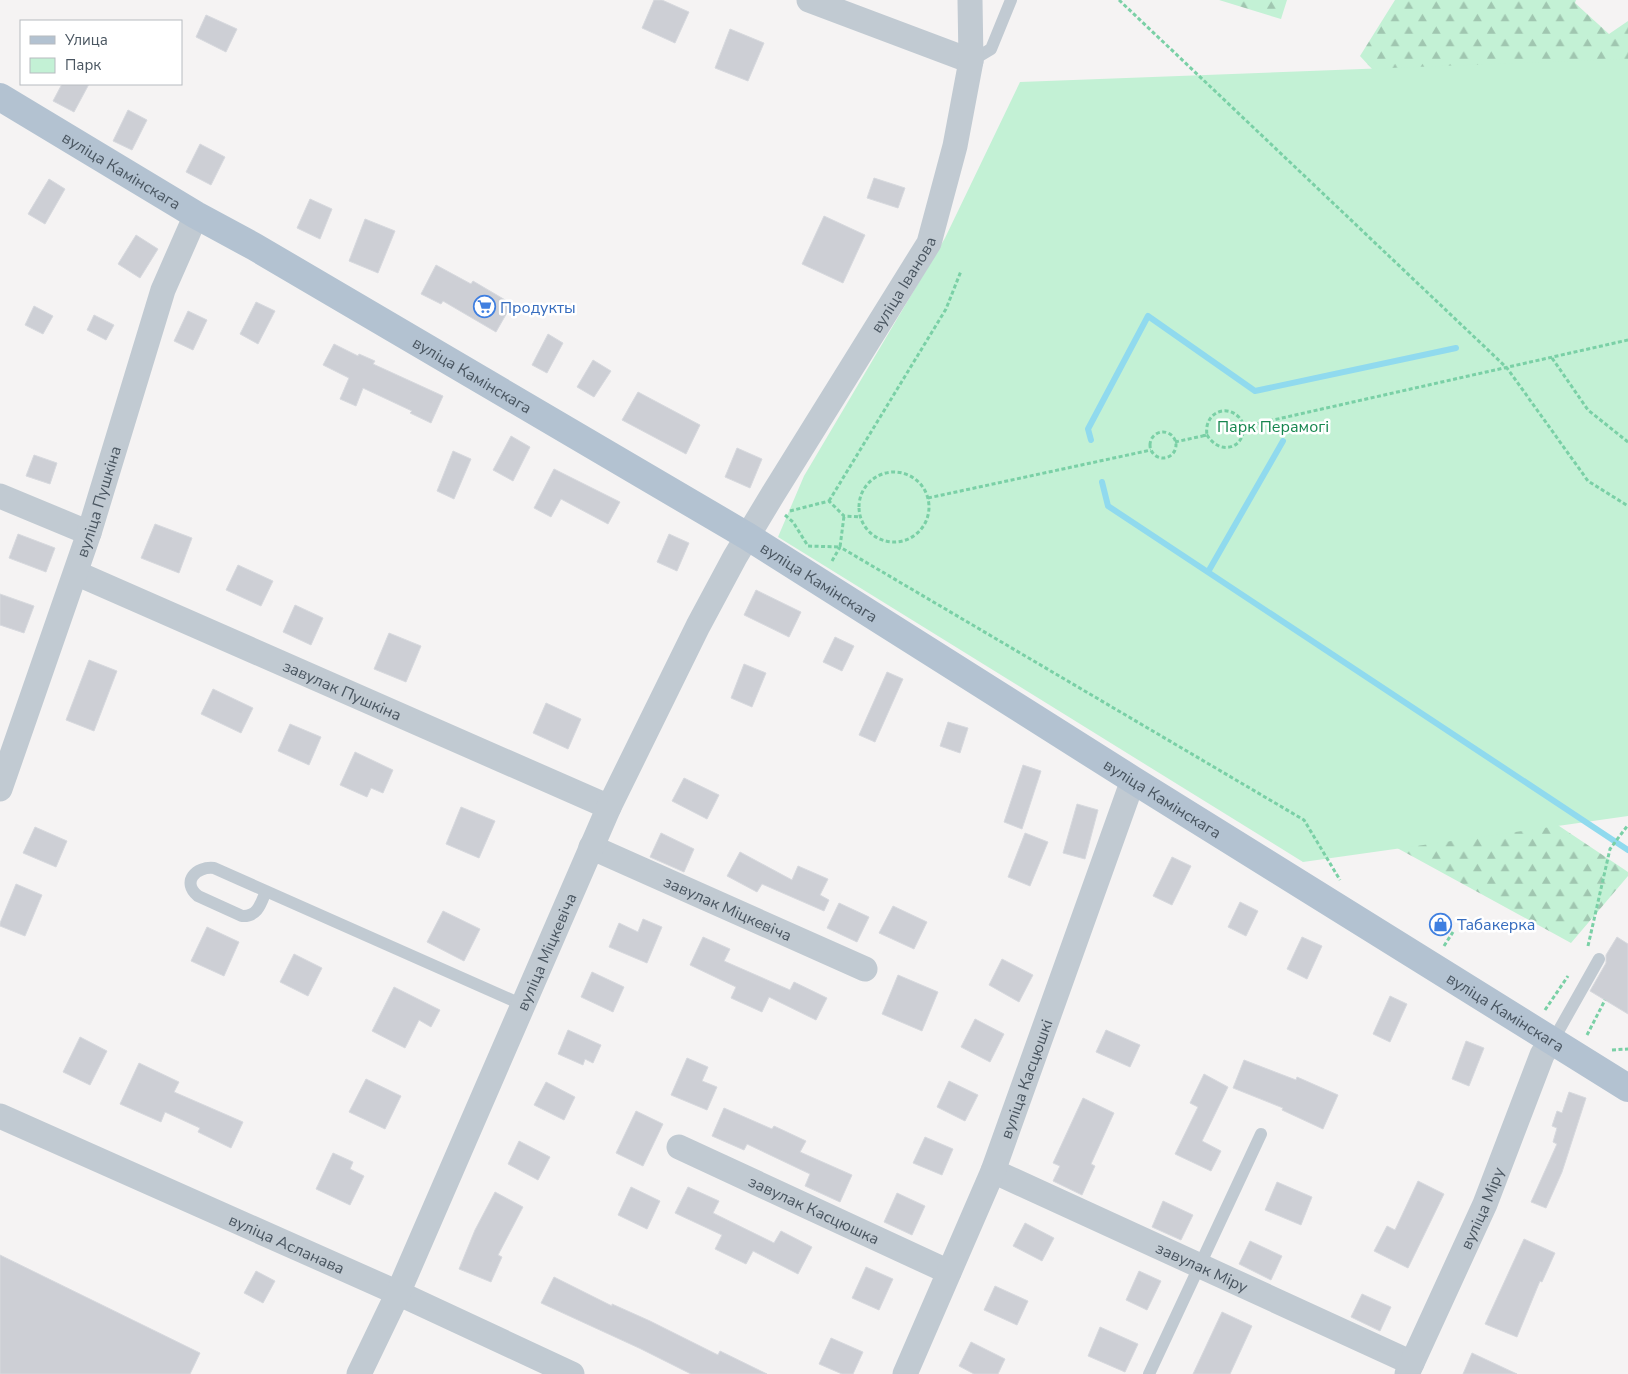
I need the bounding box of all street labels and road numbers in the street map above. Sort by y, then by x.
street label: вуліца Камінскага [58,127,185,215]
street label: вуліца Іванова [866,235,942,337]
street label: вуліца Камінскага [408,332,536,419]
street label: вуліца Пушкіна [71,443,127,560]
street label: вуліца Камінскага [756,537,882,628]
street label: завулак Пушкіна [279,655,405,727]
street label: вуліца Камінскага [1099,754,1225,844]
street label: завулак Міцкевіча [660,871,795,947]
street label: вуліца Міцкевіча [512,890,582,1014]
street label: вуліца Камінскага [1442,968,1568,1058]
street label: вуліца Касцюшкі [995,1017,1058,1142]
street label: вуліца Міру [1456,1164,1510,1253]
street label: завулак Касцюшка [745,1171,883,1250]
street label: вуліца Асланава [225,1209,348,1280]
street label: завулак Міру [1152,1237,1252,1299]

